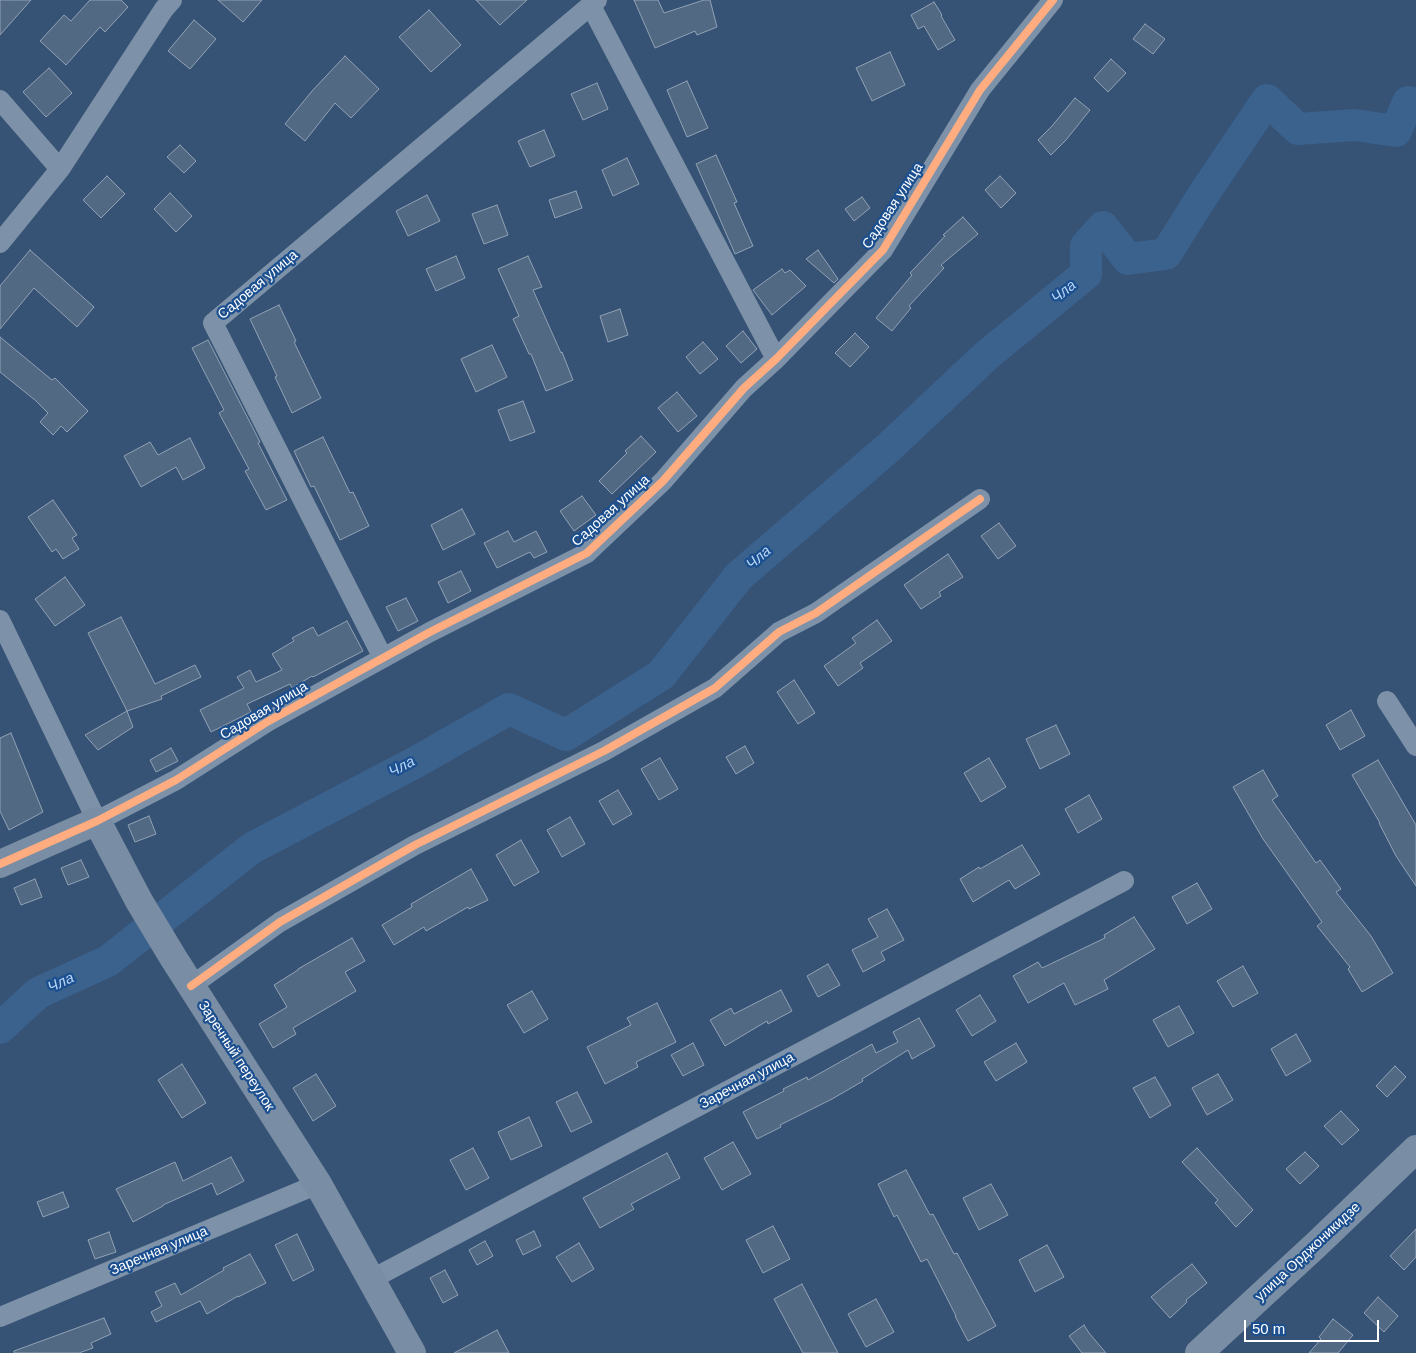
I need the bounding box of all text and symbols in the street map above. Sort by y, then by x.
street label: Садовая улица [859,160,927,252]
street label: Садовая улица [215,247,301,323]
water label: Чла [1048,277,1080,307]
street label: Садовая улица [569,472,653,550]
water label: Чла [743,542,775,574]
street label: Садовая улица [217,678,311,744]
water label: Чла [386,753,418,781]
water label: Чла [45,969,77,997]
street label: Заречный переулок [194,998,278,1114]
street label: Заречная улица [697,1049,797,1113]
street label: улица Орджоникидзе [1252,1199,1364,1305]
street label: Заречная улица [108,1223,210,1279]
scale bar [1246,1310,1381,1342]
text: 50 m [1252,1320,1285,1337]

